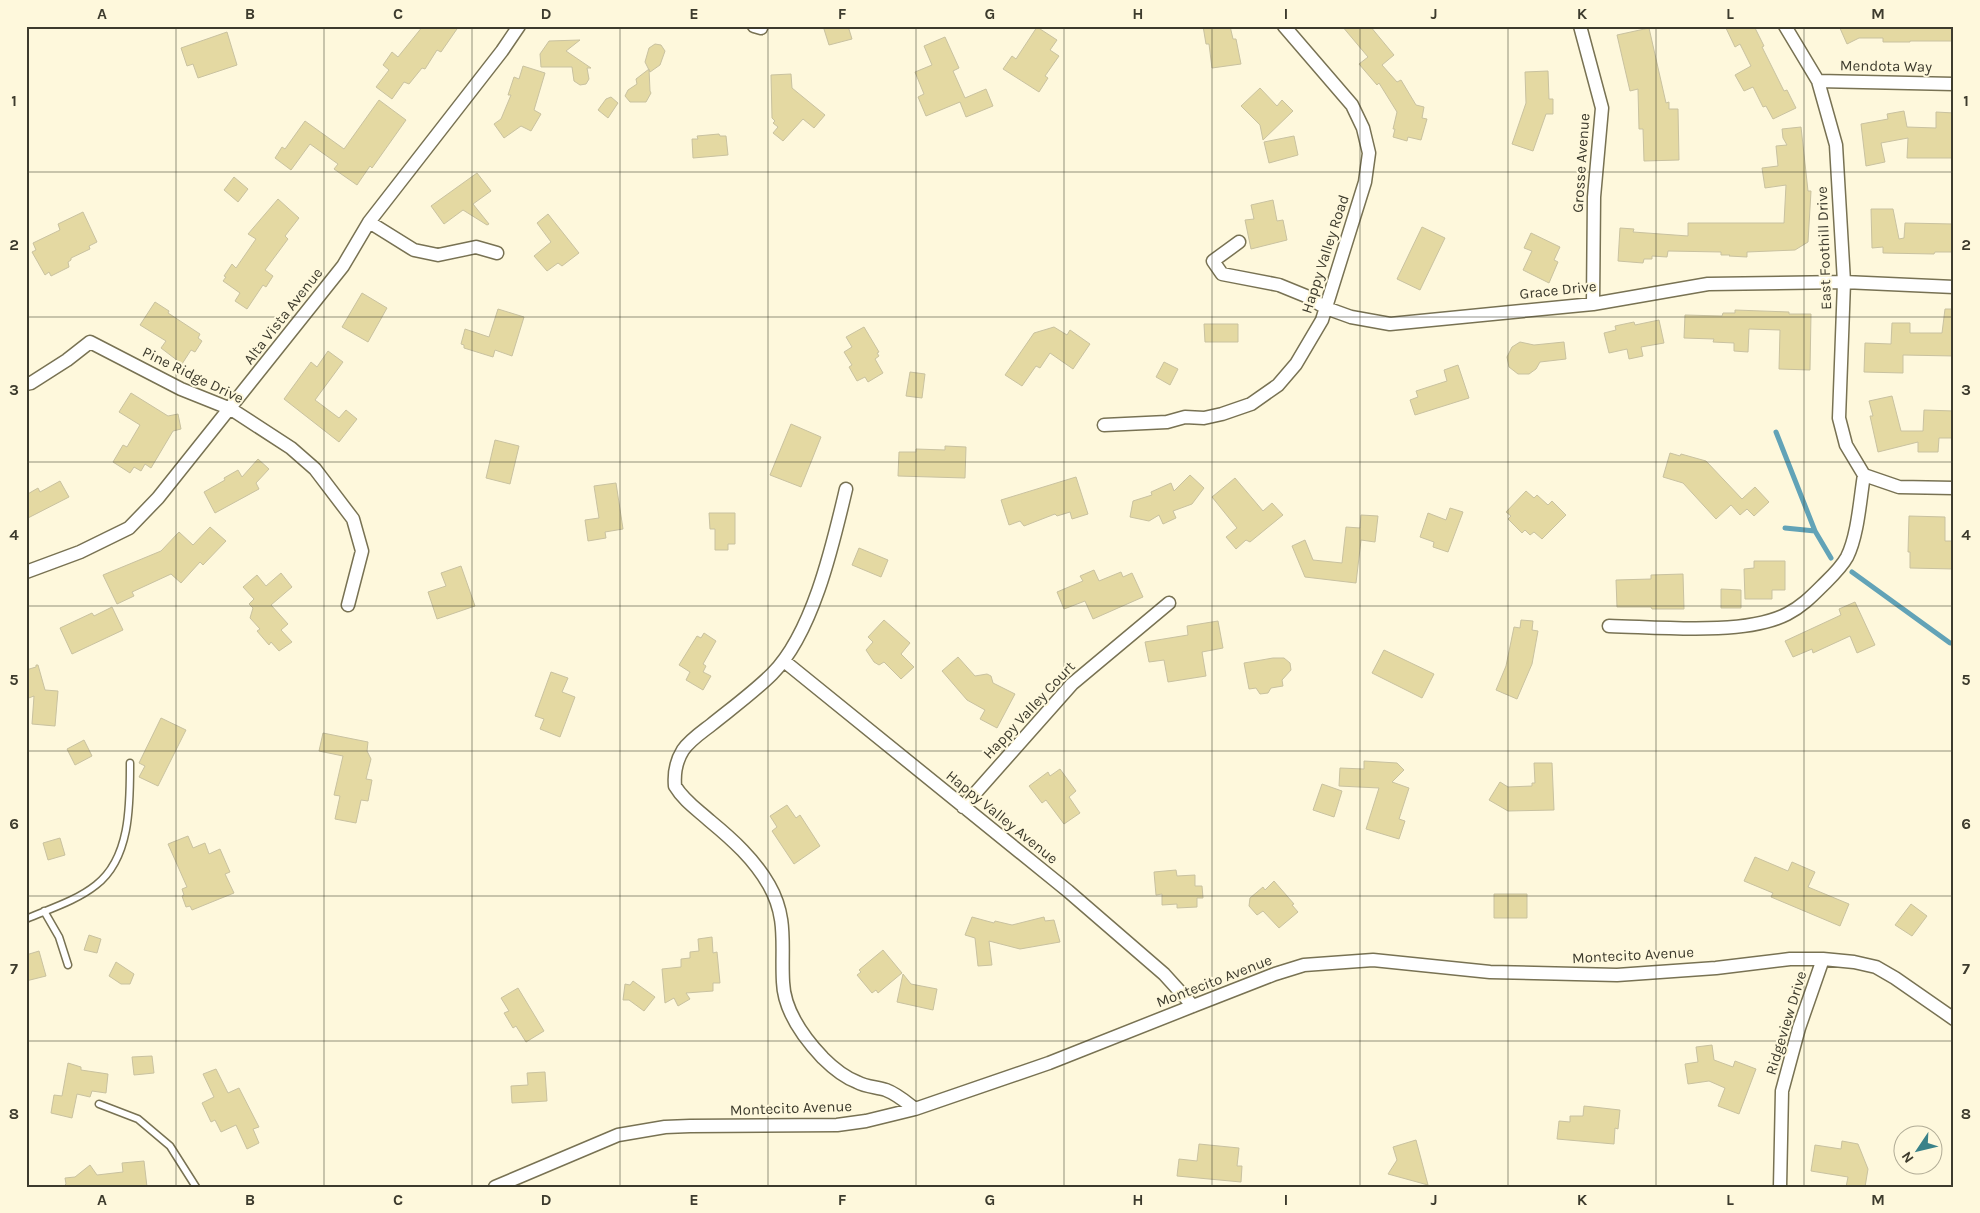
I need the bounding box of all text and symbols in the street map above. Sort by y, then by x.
text: A [97,4,107,23]
text: B [245,4,255,23]
text: C [393,4,403,23]
text: D [541,4,552,23]
text: E [689,4,699,23]
text: F [838,4,847,23]
text: G [985,4,995,23]
text: H [1132,4,1144,23]
text: I [1284,4,1288,23]
text: J [1430,4,1438,23]
text: K [1577,4,1588,23]
text: L [1726,4,1734,23]
text: M [1871,4,1885,23]
street label: Mendota Way [1840,56,1932,76]
text: 1 [11,91,17,110]
text: 1 [1963,91,1969,110]
street label: Grosse Avenue [1569,113,1593,213]
street label: East Foothill Drive [1813,186,1835,310]
street label: Happy Valley Road [1297,192,1353,316]
text: 2 [9,235,19,254]
text: 2 [1961,235,1971,254]
street label: Alta Vista Avenue [240,264,326,368]
street label: Grace Drive [1519,277,1597,303]
street label: Pine Ridge Drive [139,343,247,407]
text: 3 [9,380,19,399]
text: 3 [1961,380,1971,399]
text: 4 [9,525,19,544]
text: 4 [1961,525,1971,544]
street label: Happy Valley Court [979,657,1079,762]
text: 5 [9,670,19,689]
text: 5 [1961,670,1971,689]
street label: Happy Valley Avenue [942,766,1062,868]
text: 6 [9,814,19,833]
text: 6 [1961,814,1971,833]
street label: Montecito Avenue [1571,943,1695,967]
street label: Montecito Avenue [1154,951,1274,1011]
text: 7 [10,959,18,978]
text: 7 [1962,959,1970,978]
street label: Ridgeview Drive [1762,969,1810,1077]
street label: Montecito Avenue [730,1097,852,1119]
text: 8 [9,1104,19,1123]
text: 8 [1961,1104,1971,1123]
north arrow [1892,1126,1942,1176]
text: N [1898,1148,1918,1166]
text: A [97,1190,107,1209]
text: B [245,1190,255,1209]
text: C [393,1190,403,1209]
text: D [541,1190,552,1209]
text: E [689,1190,699,1209]
text: F [838,1190,847,1209]
text: G [985,1190,995,1209]
text: H [1132,1190,1144,1209]
text: I [1284,1190,1288,1209]
text: J [1430,1190,1438,1209]
text: K [1577,1190,1588,1209]
text: L [1726,1190,1734,1209]
text: M [1871,1190,1885,1209]

